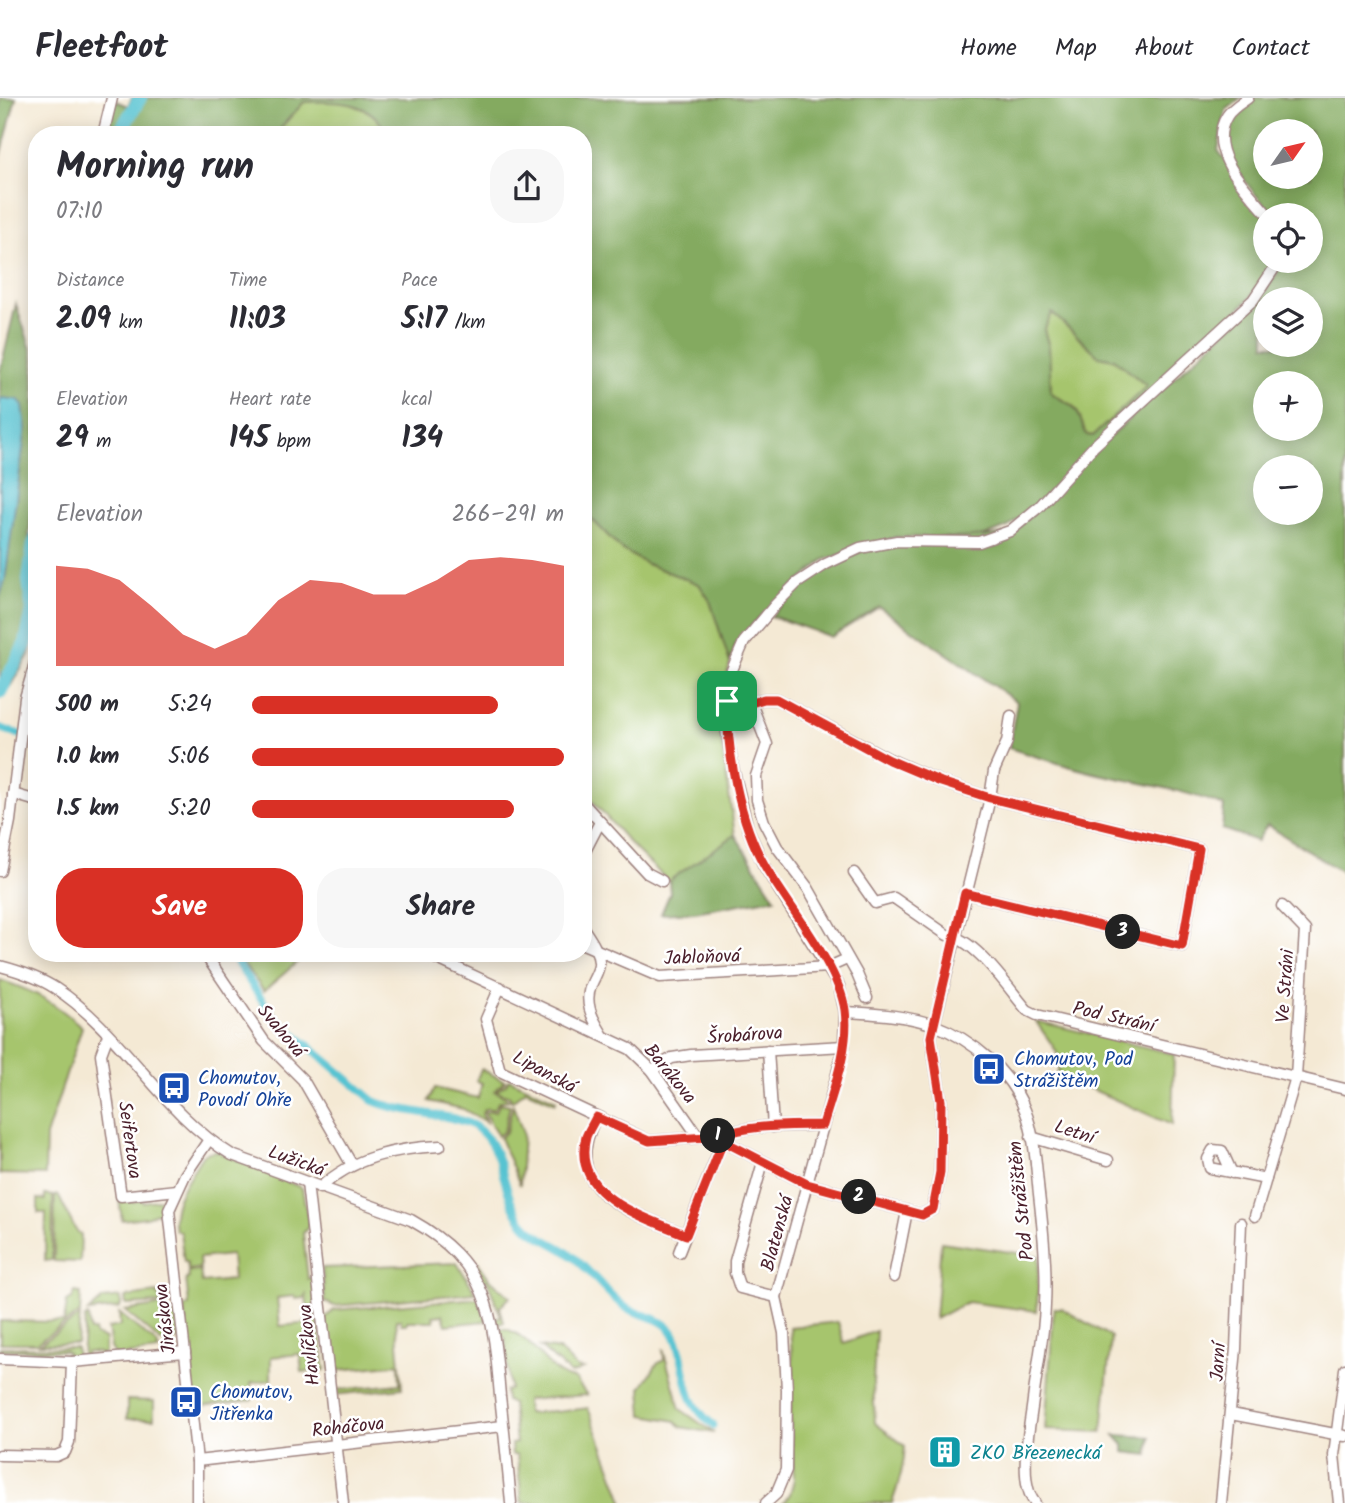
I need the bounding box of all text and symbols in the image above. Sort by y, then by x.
text: Fleetfoot [35,22,168,75]
text: Home [960,29,1017,68]
text: Map [1055,29,1097,68]
text: About [1135,29,1193,68]
text: Contact [1231,29,1310,68]
north arrow [1253,119,1323,189]
map controls [1253,119,1323,525]
text: Morning run [56,138,254,198]
button: share [490,149,564,223]
text: 07:10 [56,194,102,230]
button: locate [1253,203,1323,273]
text: Distance [56,266,124,296]
text: Time [229,266,267,296]
text: Pace [401,266,438,296]
button: layers [1253,287,1323,357]
text: 2.09 [56,296,111,344]
text: 11:03 [229,296,286,344]
text: 5:17 [401,296,447,344]
text: km [111,308,143,338]
text: /km [447,308,486,338]
button: + [1253,371,1323,441]
text: Elevation [56,385,128,415]
text: Heart rate [229,385,311,415]
text: kcal [401,385,432,415]
text: 29 [56,415,89,463]
text: 145 [229,415,269,463]
text: 134 [401,415,443,463]
text: m [89,427,111,457]
text: bpm [269,427,311,457]
button: − [1253,455,1323,525]
text: Elevation [56,497,143,533]
text: 266–291 m [452,497,564,533]
pin [697,671,757,731]
icon: arrive [708,682,746,720]
text: 500 m [56,687,119,723]
text: 5:24 [168,687,212,723]
text: 1.0 km [56,739,119,775]
text: 5:06 [168,739,210,775]
text: 1.5 km [56,791,119,827]
text: 5:20 [168,791,211,827]
button: Save [56,868,303,948]
button: Share [317,868,564,948]
pin: 3 [1106,914,1140,950]
text: 3 [1117,916,1128,946]
street label: Jabloňová [663,942,743,974]
street label: Ve Stráni [1268,947,1304,1024]
street label: Pod Strání [1070,994,1161,1043]
street label: Svahová [249,998,313,1067]
street label: Šrobárova [706,1018,784,1054]
street label: Barákova [636,1037,703,1111]
street label: Lipanská [507,1043,583,1103]
place label: Chomutov, Pod Strážištěm [1014,1045,1133,1097]
bus stop icon: Chomutov, Pod Strážištěm [970,1050,1008,1088]
place label: Chomutov, Povodí Ohře [198,1064,292,1116]
bus stop icon: Chomutov, Povodí Ohře [155,1069,193,1107]
street label: Seifertova [109,1100,149,1181]
street label: Letní [1050,1112,1102,1155]
pin: 1 [700,1118,736,1154]
text: 1 [715,1120,720,1150]
street label: Lužická [264,1138,331,1187]
street label: Pod Strážištěm [1001,1139,1043,1262]
pin: 2 [842,1180,876,1214]
text: 2 [853,1181,864,1211]
street label: Blatenská [753,1190,803,1275]
street label: Jiráskova [147,1282,185,1356]
street label: Havlíčkova [291,1303,329,1387]
street label: Jarní [1203,1338,1236,1383]
place label: Chomutov, Jitřenka [210,1378,293,1430]
bus stop icon: Chomutov, Jitřenka [167,1383,205,1421]
street label: Roháčova [310,1409,386,1447]
building icon: ZKO Březenecká [926,1433,964,1471]
place label: ZKO Březenecká [970,1439,1103,1469]

